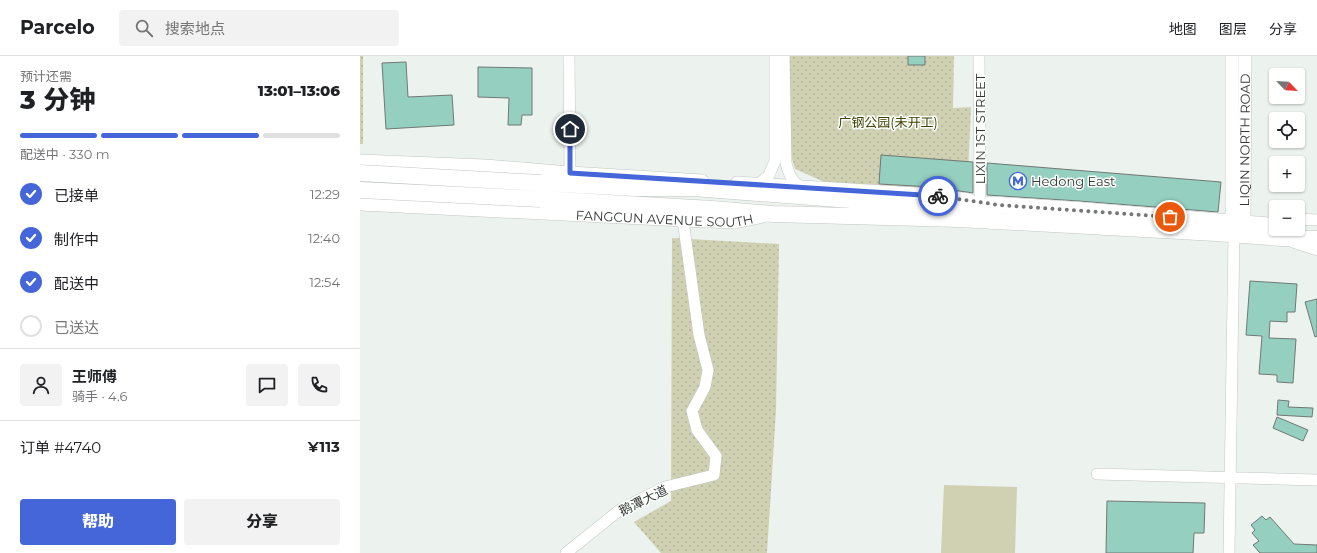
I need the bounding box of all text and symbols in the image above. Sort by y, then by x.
search box [119,10,399,46]
text: Parcelo [20,16,95,39]
icon: search [133,17,155,39]
text: 搜索地点 [165,19,225,38]
text: 地图 [1169,20,1197,38]
text: 图层 [1219,20,1247,38]
text: 分享 [1269,20,1297,38]
text: 预计还需 [20,68,72,84]
north arrow [1269,68,1305,104]
map controls [1269,68,1305,236]
street label: LIXIN 1ST STREET [972,73,988,184]
street label: LIQIN NORTH ROAD [1236,73,1253,207]
text: 13:01–13:06 [258,81,340,100]
text: 3 分钟 [20,84,95,116]
pin [553,112,587,146]
button: locate [1269,112,1305,148]
park label: 广钢公园(未开工) [838,114,938,130]
icon: home [559,118,581,140]
text: 配送中 · 330 m [20,146,110,162]
button: + [1269,156,1305,192]
metro station icon: Hedong East [1008,171,1028,191]
place label: Hedong East [1031,173,1115,189]
courier [918,176,958,216]
icon: check [20,183,42,205]
icon: bike [927,185,949,207]
text: 已接单 [54,186,99,205]
text: 12:29 [310,186,340,202]
pin [1153,200,1187,234]
button: − [1269,200,1305,236]
icon: bag [1159,206,1181,228]
street label: FANGCUN AVENUE SOUTH [575,207,755,230]
icon: check [20,227,42,249]
text: 制作中 [54,230,99,249]
text: 12:40 [308,230,340,246]
icon: check [20,271,42,293]
text: 配送中 [54,274,99,293]
text: 12:54 [309,274,340,290]
text: 已送达 [54,318,99,337]
button: person [20,364,62,406]
button: chat [246,364,288,406]
button: phone [298,364,340,406]
text: 王师傅 [72,367,117,386]
text: 骑手 · 4.6 [72,388,127,404]
text: ¥113 [308,437,340,456]
text: 订单 #4740 [20,438,101,457]
street label: 鹅潭大道 [616,481,670,519]
button: 帮助 [20,499,176,545]
button: 分享 [184,499,340,545]

